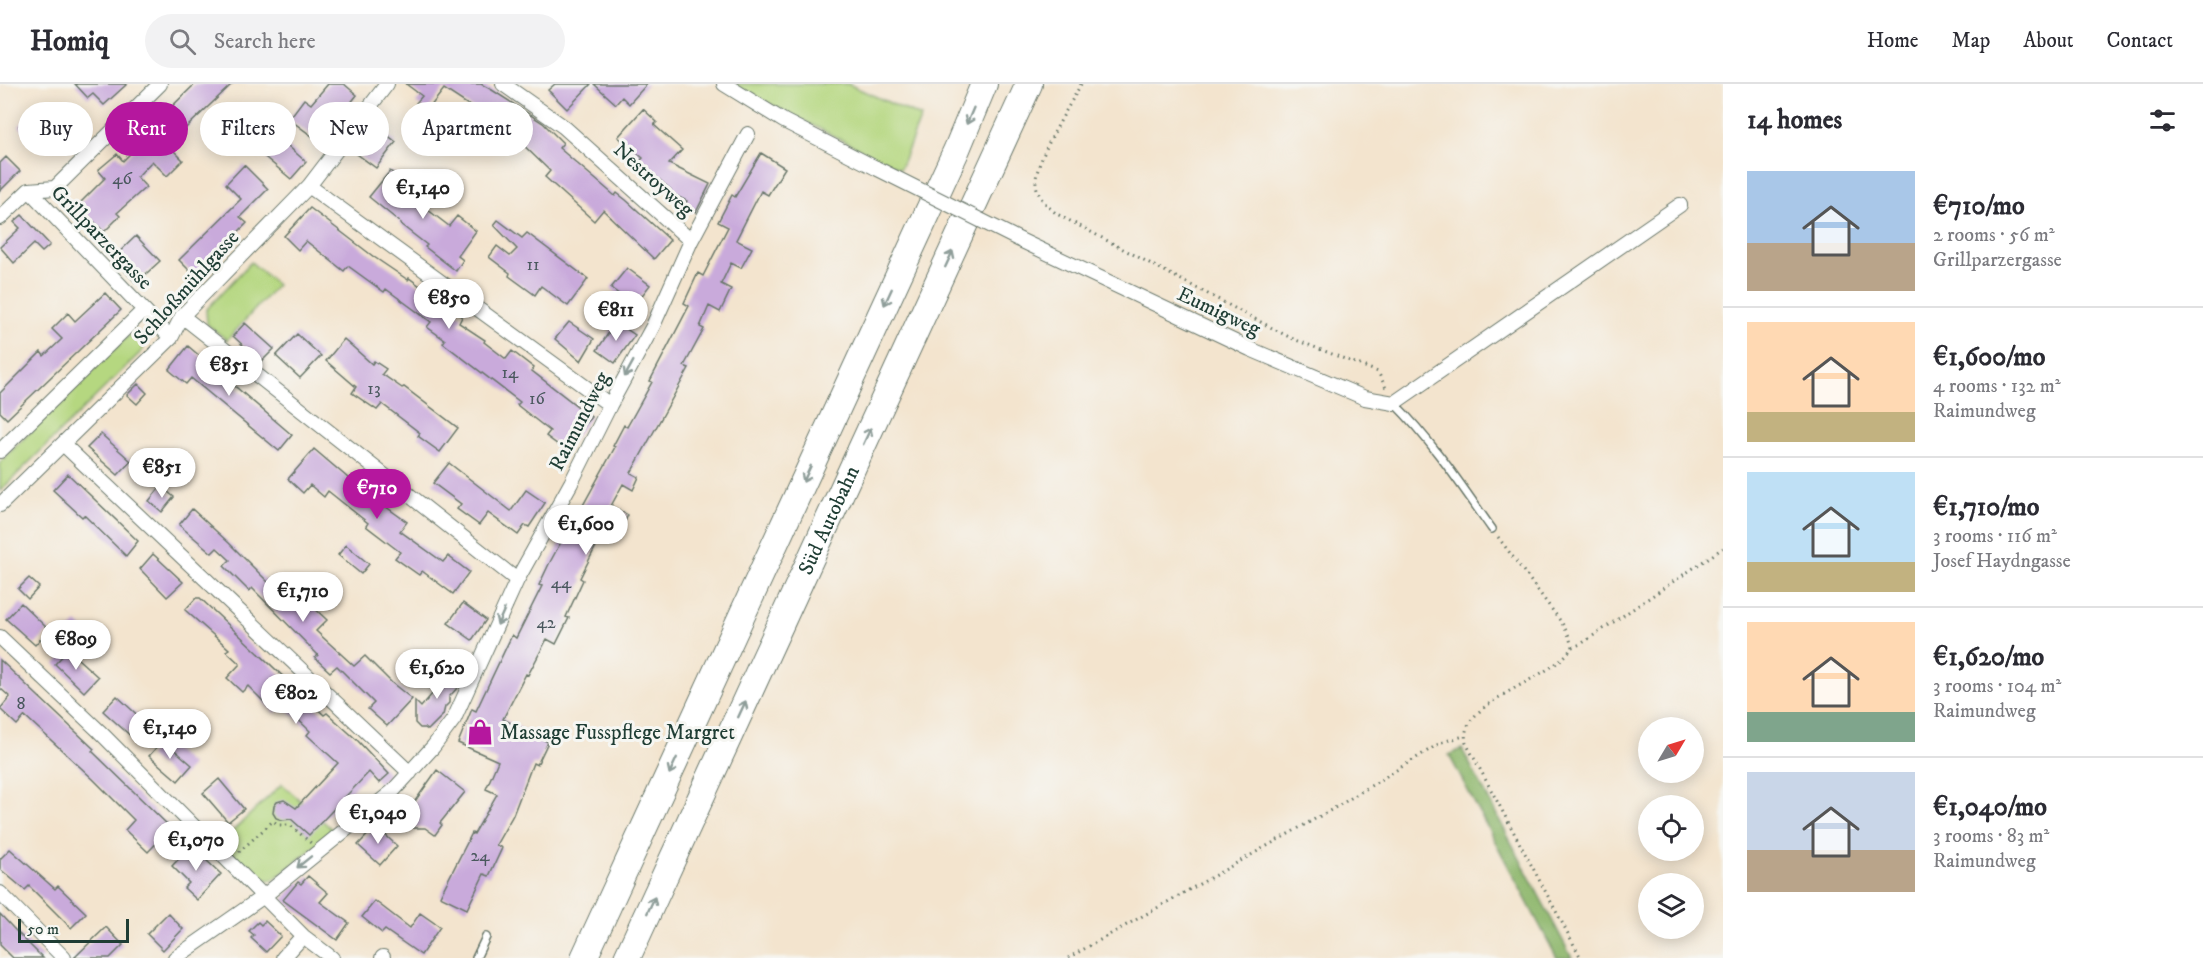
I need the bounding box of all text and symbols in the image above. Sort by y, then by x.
search box [145,14,565,68]
text: Homiq [30,24,109,59]
icon: search [166,25,199,58]
text: Search here [214,28,316,55]
text: Home [1867,28,1919,54]
text: Map [1952,28,1990,54]
text: About [2023,28,2074,54]
text: Contact [2107,28,2173,54]
chip: Buy [18,102,93,156]
chip: Rent [105,102,188,156]
chip: Filters [200,102,296,156]
chip: New [308,102,389,156]
chip: Apartment [401,102,533,156]
text: 14 homes [1747,104,1842,137]
icon: filters [2146,104,2179,137]
one-way arrow [964,107,975,125]
street label: Nestroyweg [608,137,700,223]
house number: 46 [112,168,132,190]
pin: €1,140 [374,169,472,220]
text: €1,140 [396,176,450,201]
street label: Grillparzergasse [45,180,158,296]
text: €710/mo [1933,190,2025,223]
icon: home [1795,195,1867,267]
text: 2 rooms · 56 m² [1933,223,2055,248]
street label: Schloßmühlgasse [128,225,245,350]
text: Grillparzergasse [1933,248,2062,273]
one-way arrow [943,251,955,269]
house number: 11 [526,254,540,276]
pin: €850 [413,279,485,330]
street label: Eumigweg [1173,281,1265,343]
text: €850 [428,286,470,311]
one-way arrow [882,288,894,306]
pin: €811 [580,291,652,342]
text: €811 [598,298,634,323]
text: €1,600/mo [1933,341,2045,374]
pin: €851 [193,346,265,397]
icon: home [1795,346,1867,418]
text: €851 [209,353,249,378]
one-way arrow [623,360,635,377]
house number: 14 [502,362,519,384]
street label: Raimundweg [544,367,616,475]
text: 4 rooms · 132 m² [1933,374,2061,399]
house number: 13 [367,378,381,400]
house number: 16 [529,388,546,410]
text: Raimundweg [1933,399,2036,424]
one-way arrow [862,428,873,446]
pin: €851 [126,448,198,499]
text: €851 [142,455,182,480]
street label: Süd Autobahn [793,462,866,579]
one-way arrow [800,465,812,483]
pin: €710 [341,469,413,520]
text: €710 [357,476,397,501]
text: €1,710/mo [1933,491,2039,524]
icon: home [1795,496,1867,568]
pin: €1,600 [537,505,635,556]
text: €1,600 [558,512,614,537]
text: 3 rooms · 116 m² [1933,524,2057,549]
text: Josef Haydngasse [1933,549,2071,574]
pin: €1,710 [254,572,352,623]
house number: 44 [551,572,572,594]
text: €1,710 [277,579,329,604]
one-way arrow [495,607,506,625]
house number: 42 [536,612,556,634]
pin: €809 [40,620,112,671]
text: €809 [55,627,97,652]
text: €1,620/mo [1933,641,2044,674]
icon: home [1795,646,1867,718]
pin: €1,620 [388,649,486,700]
text: €1,620 [409,656,465,681]
pin: €802 [260,674,332,725]
text: 3 rooms · 104 m² [1933,674,2061,699]
text: €802 [275,681,317,706]
house number: 8 [16,693,26,715]
text: Raimundweg [1933,699,2036,724]
one-way arrow [736,700,748,718]
pin: €1,140 [121,709,219,760]
text: €1,140 [143,716,197,741]
shop icon: Massage Fusspflege Margret [465,717,495,747]
north arrow [1638,717,1704,783]
map controls [1638,717,1704,939]
place label: Massage Fusspflege Margret [500,720,735,746]
one-way arrow [666,756,678,774]
text: €1,040/mo [1933,791,2047,824]
pin: €1,040 [329,794,427,845]
button: locate [1638,795,1704,861]
icon: home [1795,796,1867,868]
text: €1,040 [349,801,407,826]
pin: €1,070 [147,821,245,872]
text: 3 rooms · 83 m² [1933,824,2049,849]
text: €1,070 [168,828,224,853]
house number: 24 [470,845,490,867]
text: Raimundweg [1933,849,2036,874]
one-way arrow [296,856,312,869]
button: layers [1638,873,1704,939]
one-way arrow [646,896,658,914]
scale bar [18,916,129,944]
text: 50 m [27,919,59,939]

